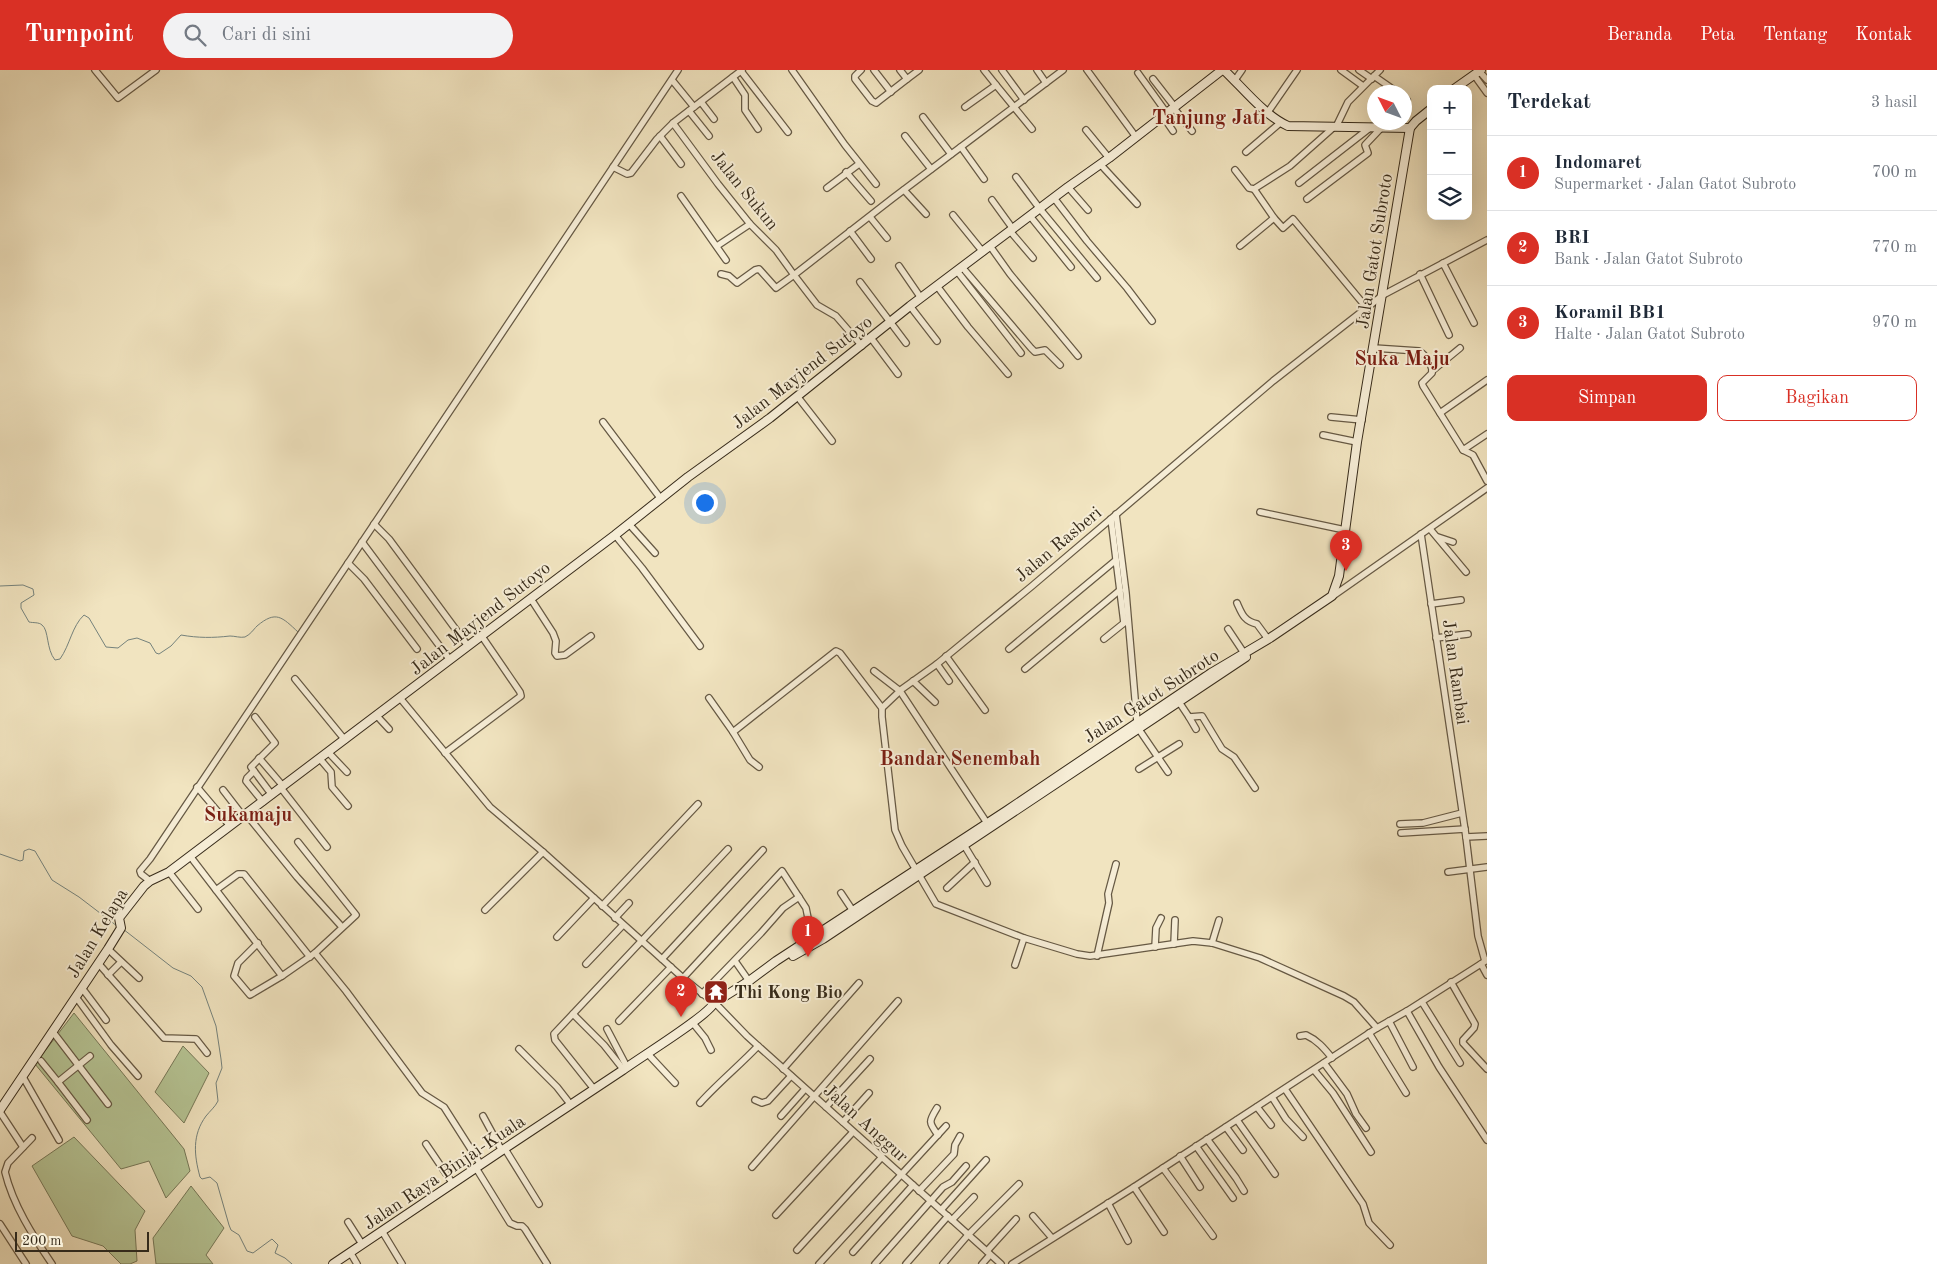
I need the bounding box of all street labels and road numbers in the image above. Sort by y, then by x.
street label: Jalan Sukun [707,147,782,234]
street label: Jalan Gatot Subroto [1354,172,1396,330]
street label: Jalan Mayjend Sutoyo [729,313,876,433]
street label: Jalan Rasberi [1012,504,1105,586]
street label: Jalan Mayjend Sutoyo [407,559,554,679]
street label: Jalan Rambai [1439,618,1471,726]
street label: Jalan Gatot Subroto [1081,646,1222,747]
street label: Jalan Kelapa [64,886,132,981]
street label: Jalan Anggur [820,1081,912,1167]
street label: Jalan Raya Binjai-Kuala [361,1112,529,1234]

